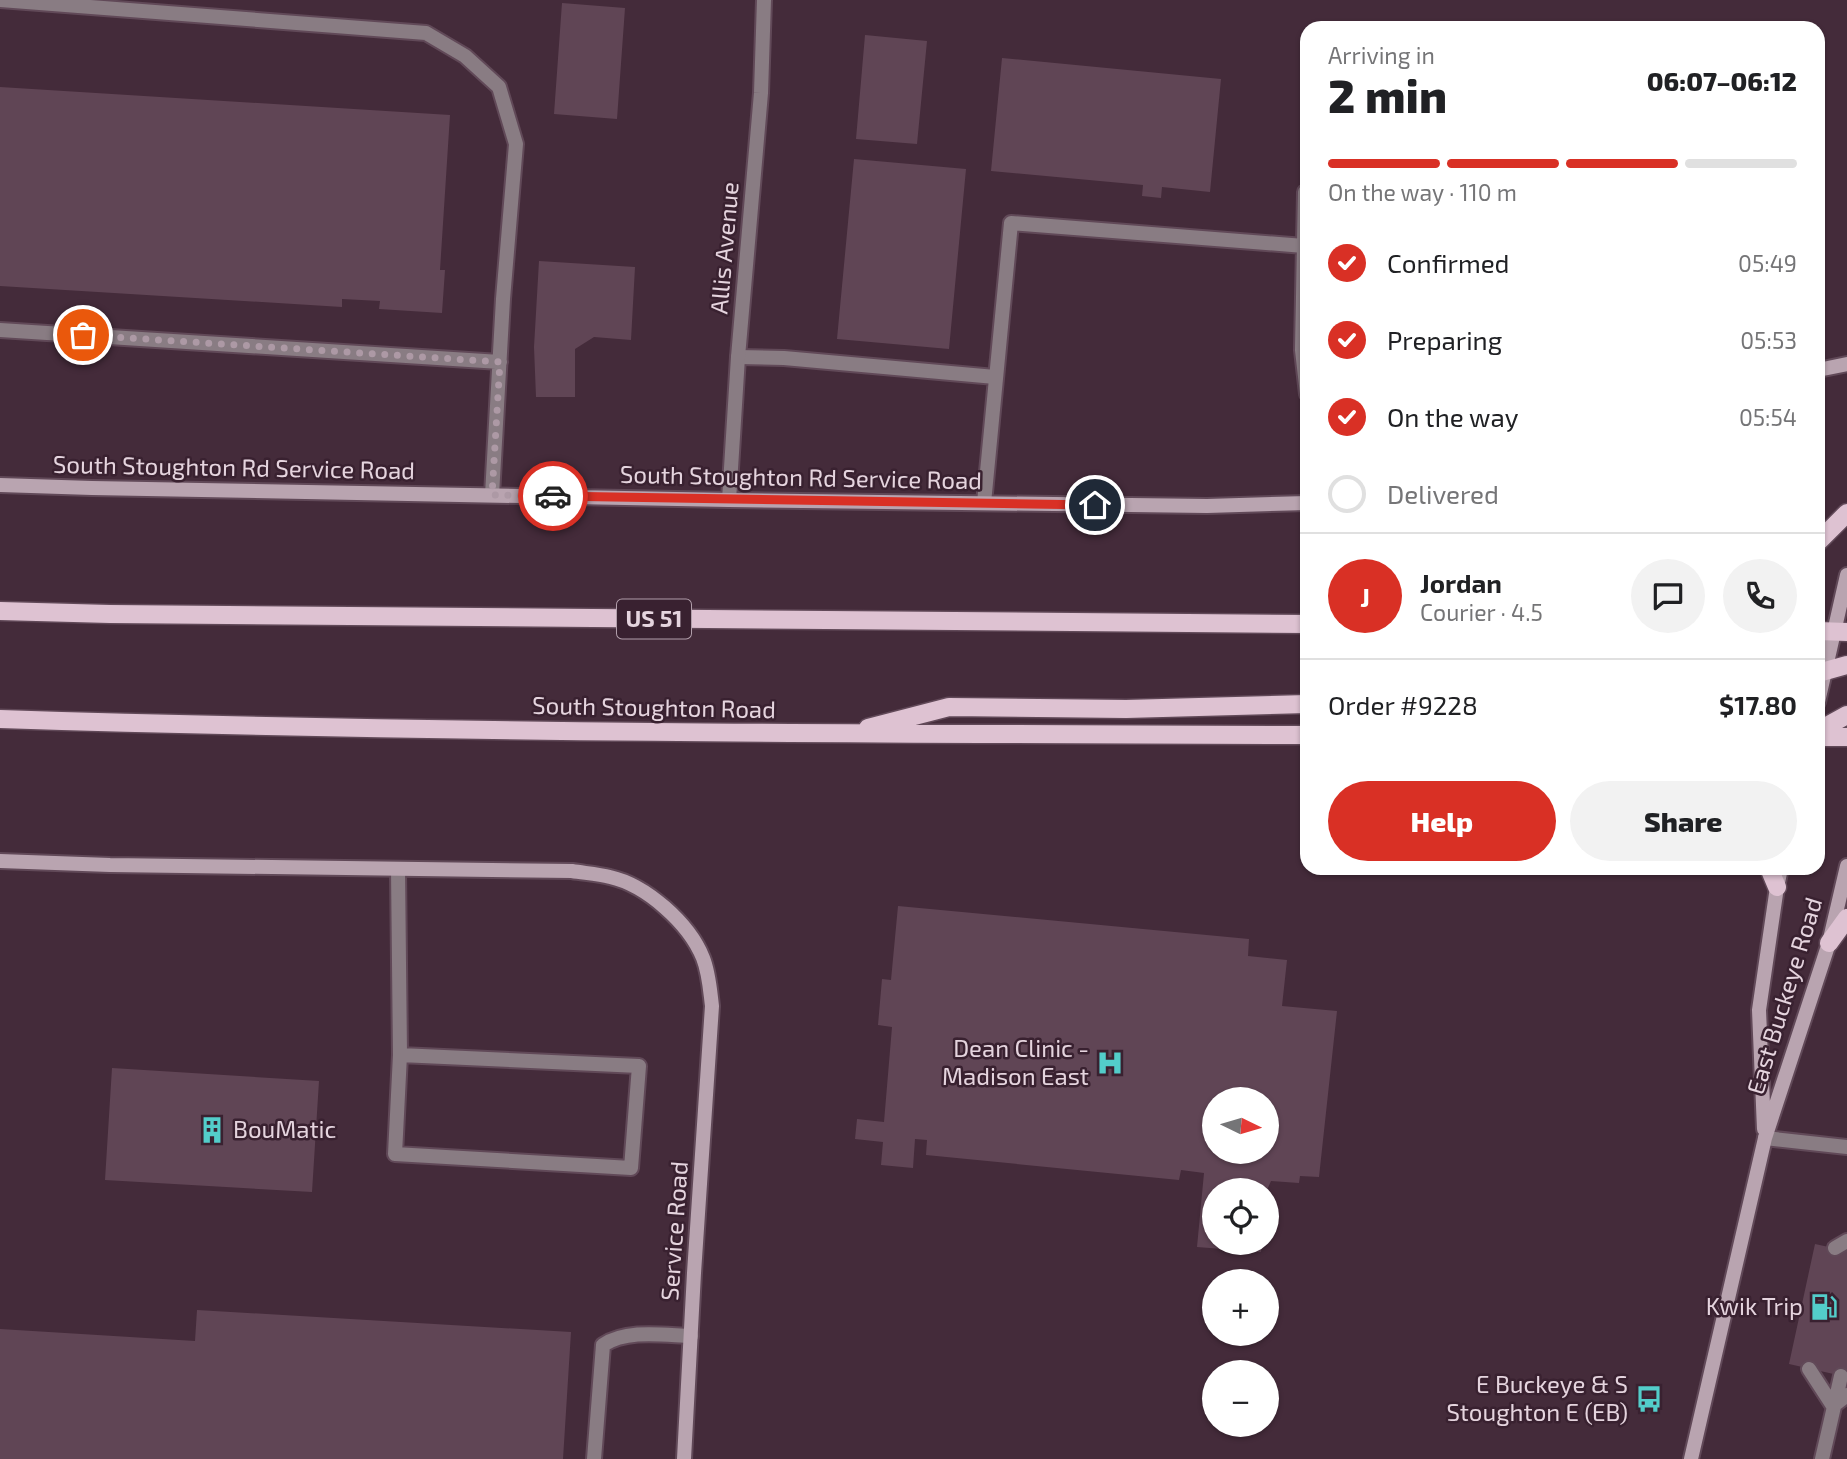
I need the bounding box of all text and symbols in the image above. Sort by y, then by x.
text: Arriving in [1328,41,1435,69]
text: 06:07–06:12 [1647,65,1797,96]
text: 2 min [1328,67,1447,122]
text: On the way · 110 m [1328,178,1517,206]
street label: Allis Avenue [703,181,744,315]
icon: check [1328,244,1366,282]
text: Confirmed [1387,247,1510,278]
text: 05:49 [1738,249,1797,277]
pin [53,305,113,365]
icon: bag [64,316,102,354]
icon: check [1328,321,1366,359]
text: Preparing [1387,324,1502,355]
text: 05:53 [1740,326,1797,354]
icon: check [1328,398,1366,436]
text: On the way [1387,401,1518,432]
text: 05:54 [1739,403,1797,431]
street label: South Stoughton Rd Service Road [53,449,415,484]
street label: South Stoughton Rd Service Road [620,459,982,494]
courier [518,461,588,531]
pin [1065,475,1125,535]
icon: car [534,477,572,515]
text: Delivered [1387,478,1499,509]
icon: home [1076,486,1114,524]
button: chat [1631,559,1705,633]
button: phone [1723,559,1797,633]
text: Jordan [1420,567,1502,598]
text: J [1360,581,1370,612]
text: Courier · 4.5 [1420,598,1543,626]
road number: US 51 [617,600,691,638]
text: Order #9228 [1328,689,1478,720]
text: $17.80 [1719,689,1797,720]
street label: South Stoughton Road [532,690,776,723]
button: Help [1328,781,1556,861]
button: Share [1570,781,1797,861]
street label: East Buckeye Road [1740,894,1827,1098]
place label: Dean Clinic - Madison East [942,1033,1089,1090]
hospital icon: Dean Clinic - Madison East [1095,1048,1125,1078]
north arrow [1202,1087,1279,1164]
map controls [1202,1087,1279,1437]
place label: BouMatic [233,1114,336,1143]
building icon: BouMatic [197,1115,227,1145]
street label: Service Road [654,1160,693,1302]
button: locate [1202,1178,1279,1255]
button: + [1202,1269,1279,1346]
place label: Kwik Trip [1706,1291,1803,1320]
fuel station icon: Kwik Trip [1809,1292,1839,1322]
button: − [1202,1360,1279,1437]
place label: E Buckeye & S Stoughton E (EB) [1446,1369,1628,1426]
bus stop icon: E Buckeye & S Stoughton E (EB) [1634,1384,1664,1414]

